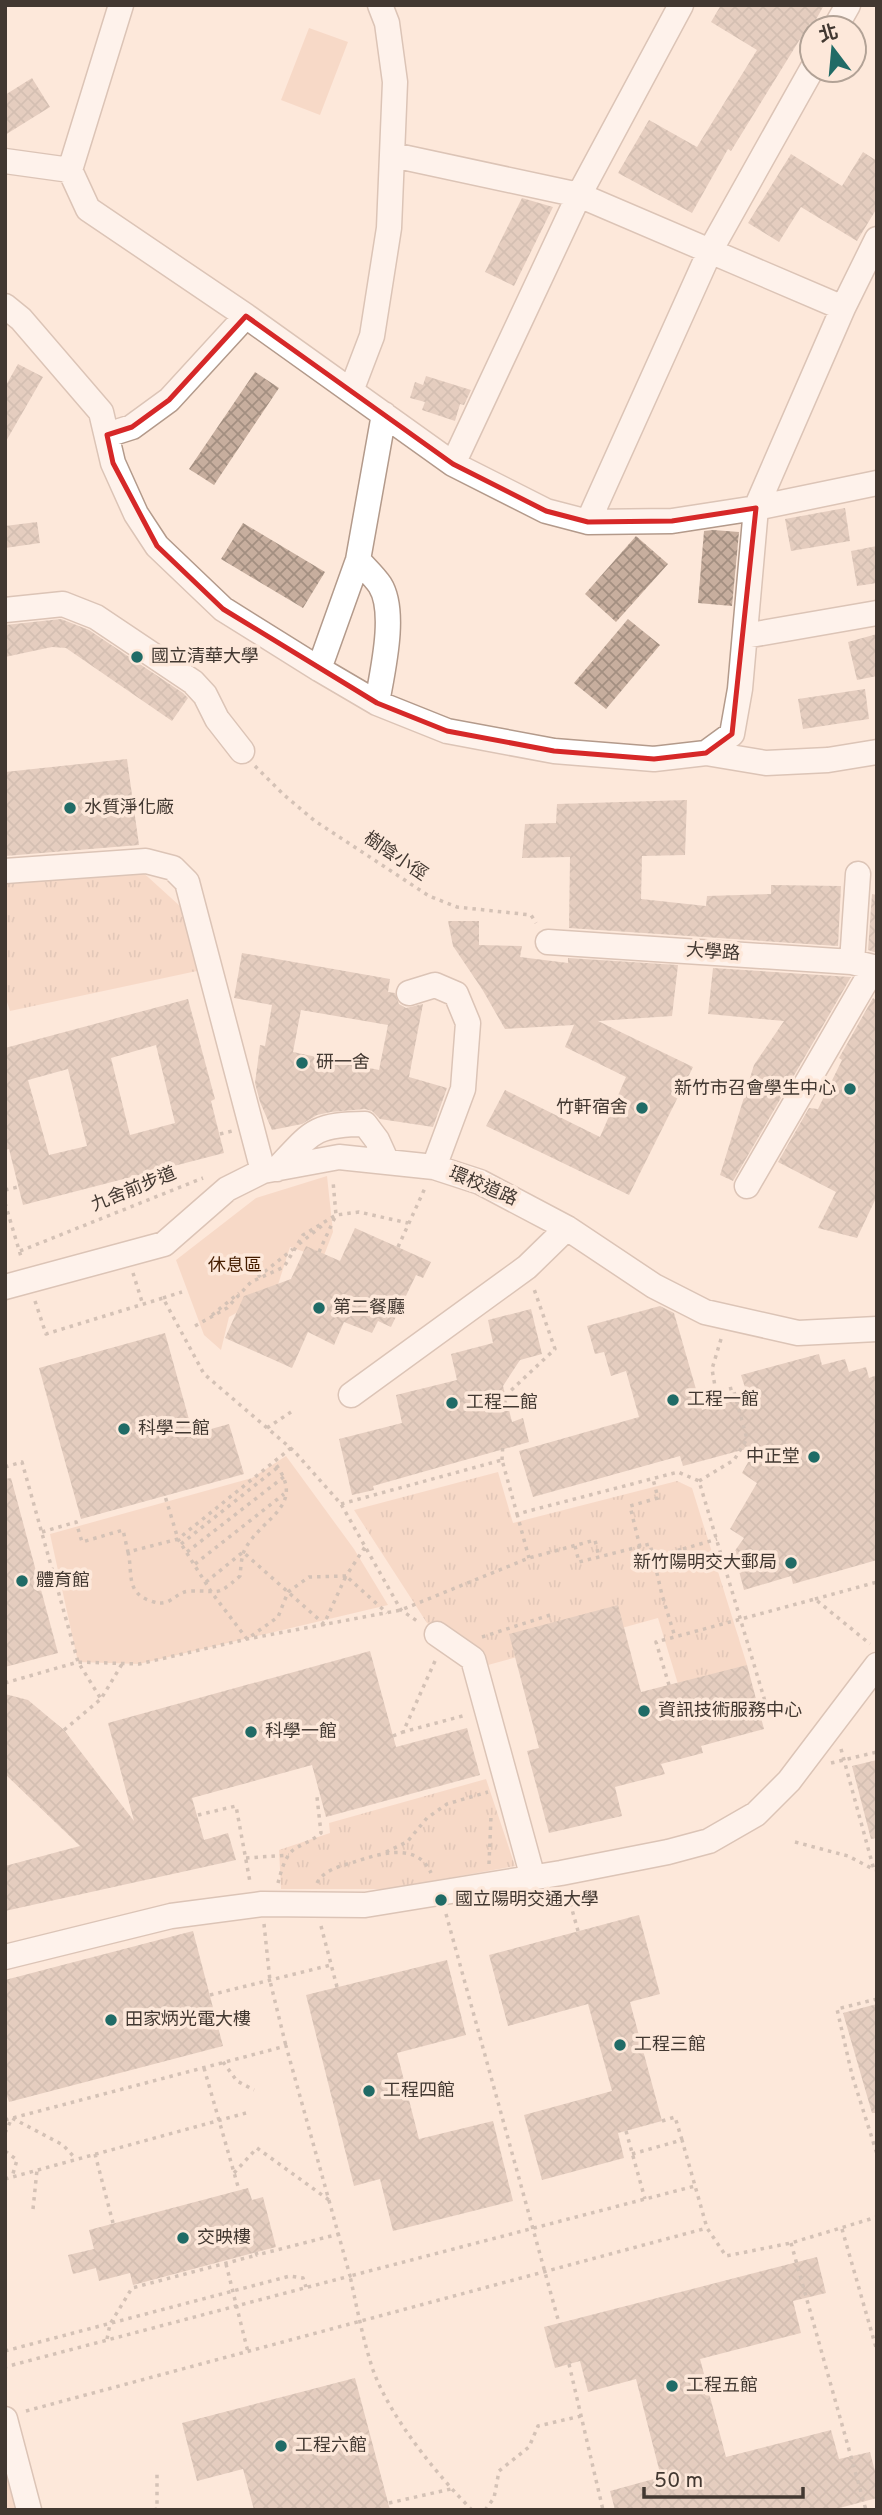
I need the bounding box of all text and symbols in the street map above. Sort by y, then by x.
north arrow [798,14,868,84]
text: 北 [816,20,841,49]
place label: 國立清華大學 [151,646,259,669]
marker: 國立清華大學 [129,649,145,665]
place label: 水質淨化廠 [84,797,174,820]
marker: 水質淨化廠 [62,800,78,816]
street label: 樹陰小徑 [359,827,431,887]
street label: 大學路 [685,940,741,966]
place label: 研一舍 [316,1052,370,1075]
marker: 研一舍 [294,1055,310,1071]
place label: 新竹市召會學生中心 [674,1078,836,1101]
marker: 新竹市召會學生中心 [842,1081,858,1097]
place label: 竹軒宿舍 [556,1097,628,1120]
marker: 竹軒宿舍 [634,1100,650,1116]
street label: 九舍前步道 [88,1162,180,1218]
street label: 環校道路 [445,1162,521,1212]
park label: 休息區 [208,1255,262,1278]
place label: 第二餐廳 [333,1297,405,1320]
marker: 第二餐廳 [311,1300,327,1316]
place label: 工程一館 [687,1389,759,1412]
place label: 工程二館 [466,1392,538,1415]
marker: 工程一館 [665,1392,681,1408]
marker: 工程二館 [444,1395,460,1411]
place label: 科學二館 [138,1418,210,1441]
marker: 科學二館 [116,1421,132,1437]
place label: 中正堂 [746,1446,800,1469]
marker: 中正堂 [806,1449,822,1465]
place label: 新竹陽明交大郵局 [633,1552,777,1575]
marker: 新竹陽明交大郵局 [783,1555,799,1571]
place label: 體育館 [36,1570,90,1593]
marker: 體育館 [14,1573,30,1589]
place label: 資訊技術服務中心 [658,1700,802,1723]
marker: 資訊技術服務中心 [636,1703,652,1719]
place label: 科學一館 [265,1721,337,1744]
marker: 科學一館 [243,1724,259,1740]
place label: 國立陽明交通大學 [455,1889,599,1912]
marker: 國立陽明交通大學 [433,1892,449,1908]
place label: 田家炳光電大樓 [125,2009,251,2032]
marker: 田家炳光電大樓 [103,2012,119,2028]
place label: 工程三館 [634,2034,706,2057]
marker: 工程三館 [612,2037,628,2053]
place label: 工程四館 [383,2080,455,2103]
marker: 工程四館 [361,2083,377,2099]
place label: 交映樓 [197,2227,251,2250]
marker: 交映樓 [175,2230,191,2246]
place label: 工程五館 [686,2375,758,2398]
marker: 工程五館 [664,2378,680,2394]
place label: 工程六館 [295,2435,367,2458]
marker: 工程六館 [273,2438,289,2454]
scale bar [644,2456,803,2500]
text: 50 m [654,2468,703,2495]

